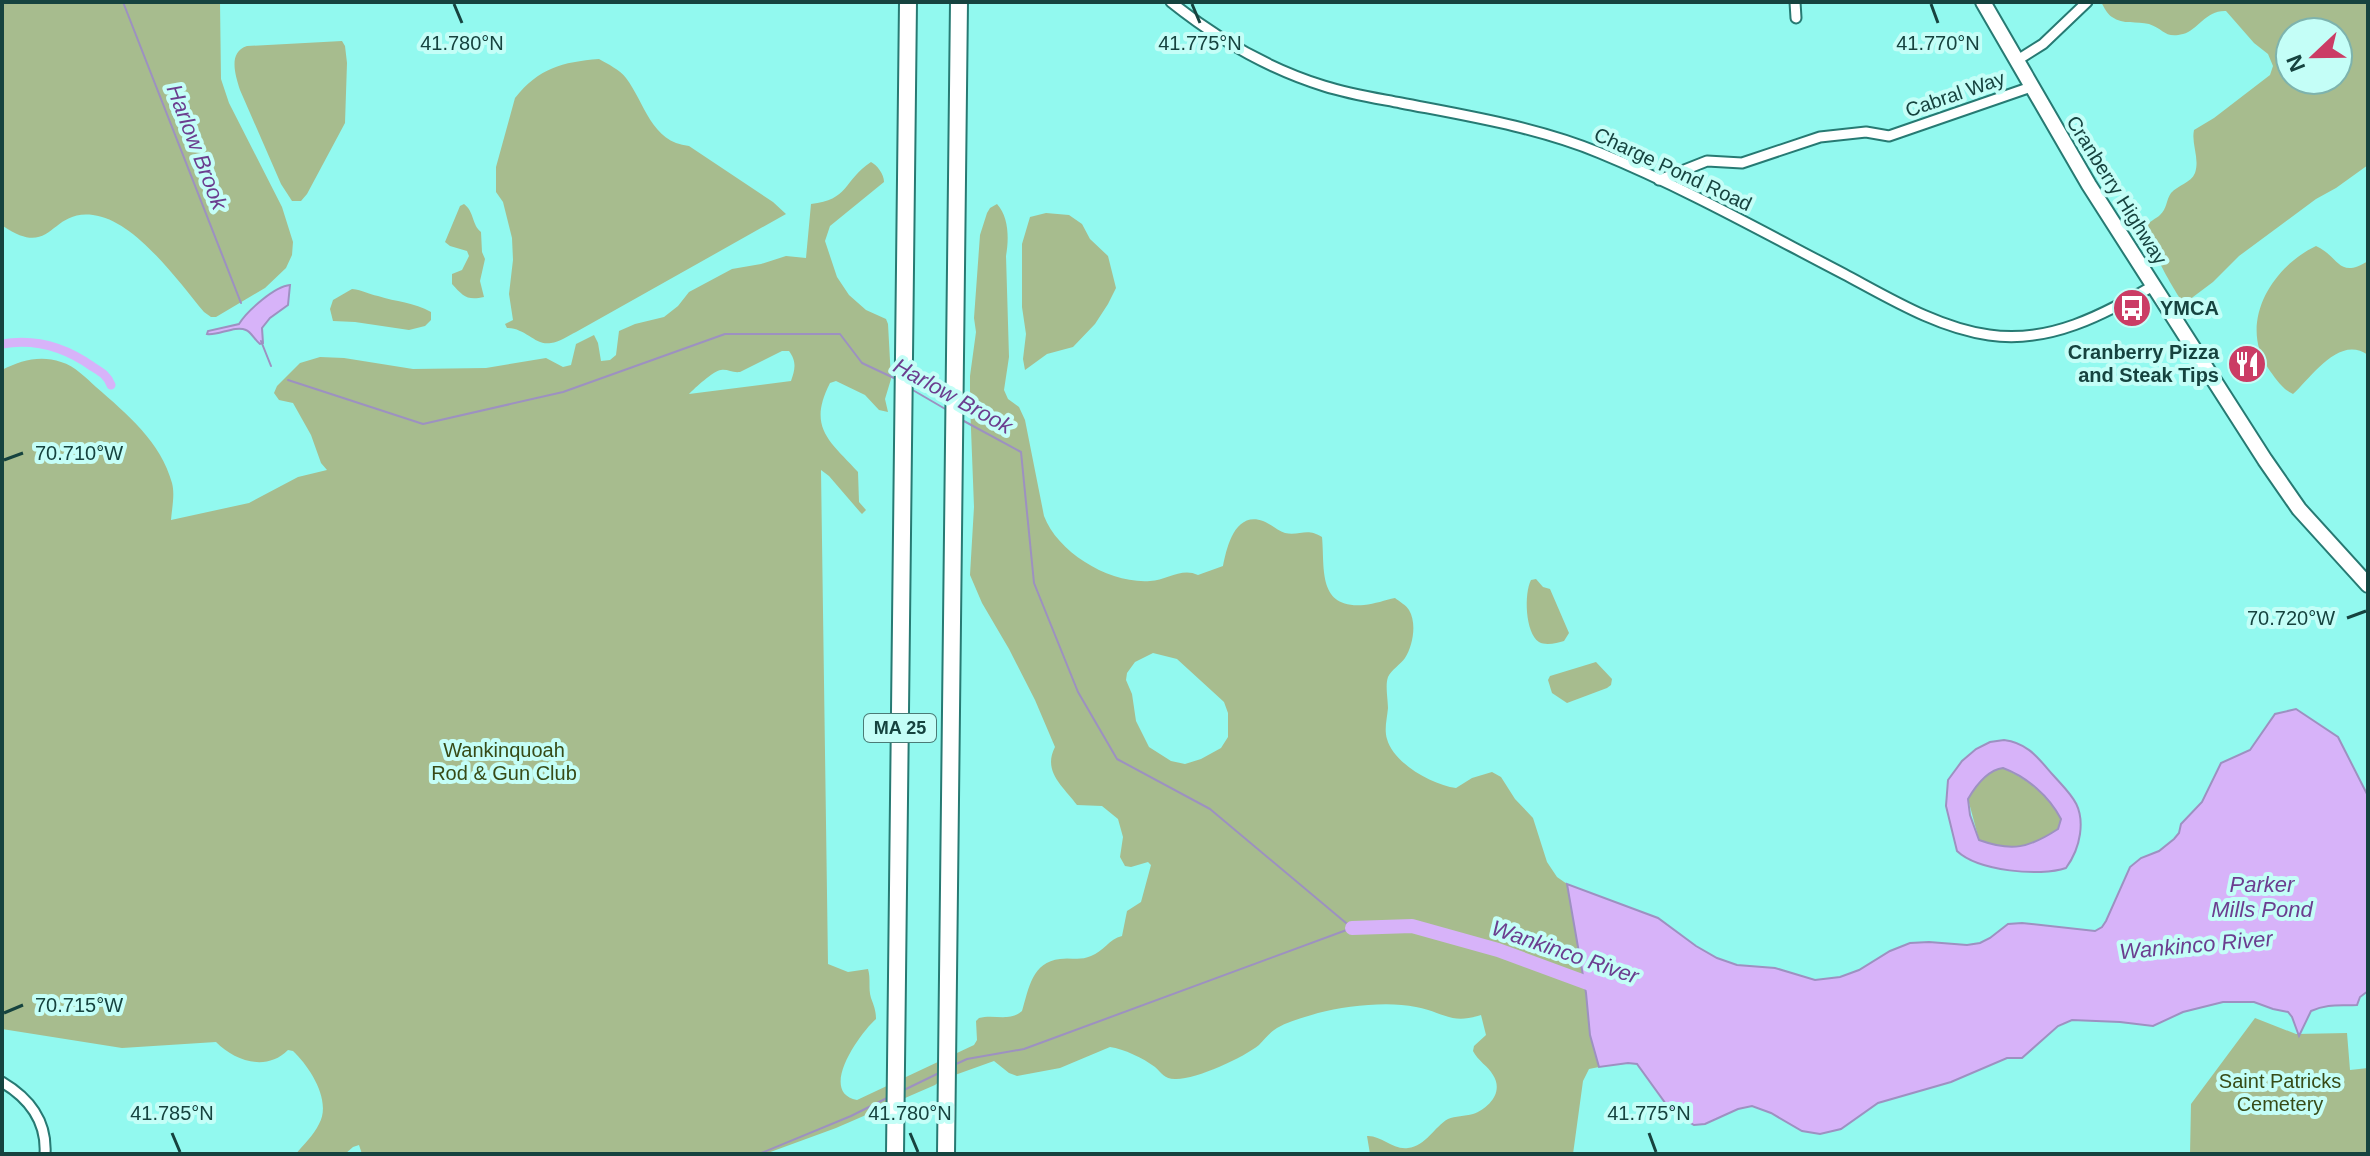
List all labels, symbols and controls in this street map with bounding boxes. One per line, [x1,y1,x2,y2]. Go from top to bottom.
north arrow [2274,16,2354,96]
text: 41.780°N [420,32,504,54]
text: 41.775°N [1158,32,1242,54]
text: 41.770°N [1896,32,1980,54]
text: N [2281,51,2310,75]
street label: Cabral Way [1902,67,2008,121]
water label: Harlow Brook [162,81,233,214]
street label: Cranberry Highway [2062,112,2172,268]
street label: Charge Pond Road [1591,123,1755,215]
bus stop icon: YMCA [2111,287,2153,329]
place label: YMCA [2160,297,2219,319]
place label: Cranberry Pizza and Steak Tips [2068,341,2220,386]
restaurant icon: Cranberry Pizza and Steak Tips [2226,343,2268,385]
water label: Harlow Brook [889,353,1018,439]
text: 70.710°W [35,442,123,464]
text: 70.720°W [2247,607,2335,629]
road number: MA 25 [864,714,936,742]
park label: Wankinquoah Rod & Gun Club [431,739,577,784]
water label: Parker Mills Pond [2211,872,2314,922]
water label: Wankinco River [1488,915,1643,989]
water label: Wankinco River [2118,926,2275,964]
text: 70.715°W [35,994,123,1016]
park label: Saint Patricks Cemetery [2219,1070,2341,1115]
text: 41.785°N [130,1102,214,1124]
text: 41.780°N [868,1102,952,1124]
text: 41.775°N [1607,1102,1691,1124]

